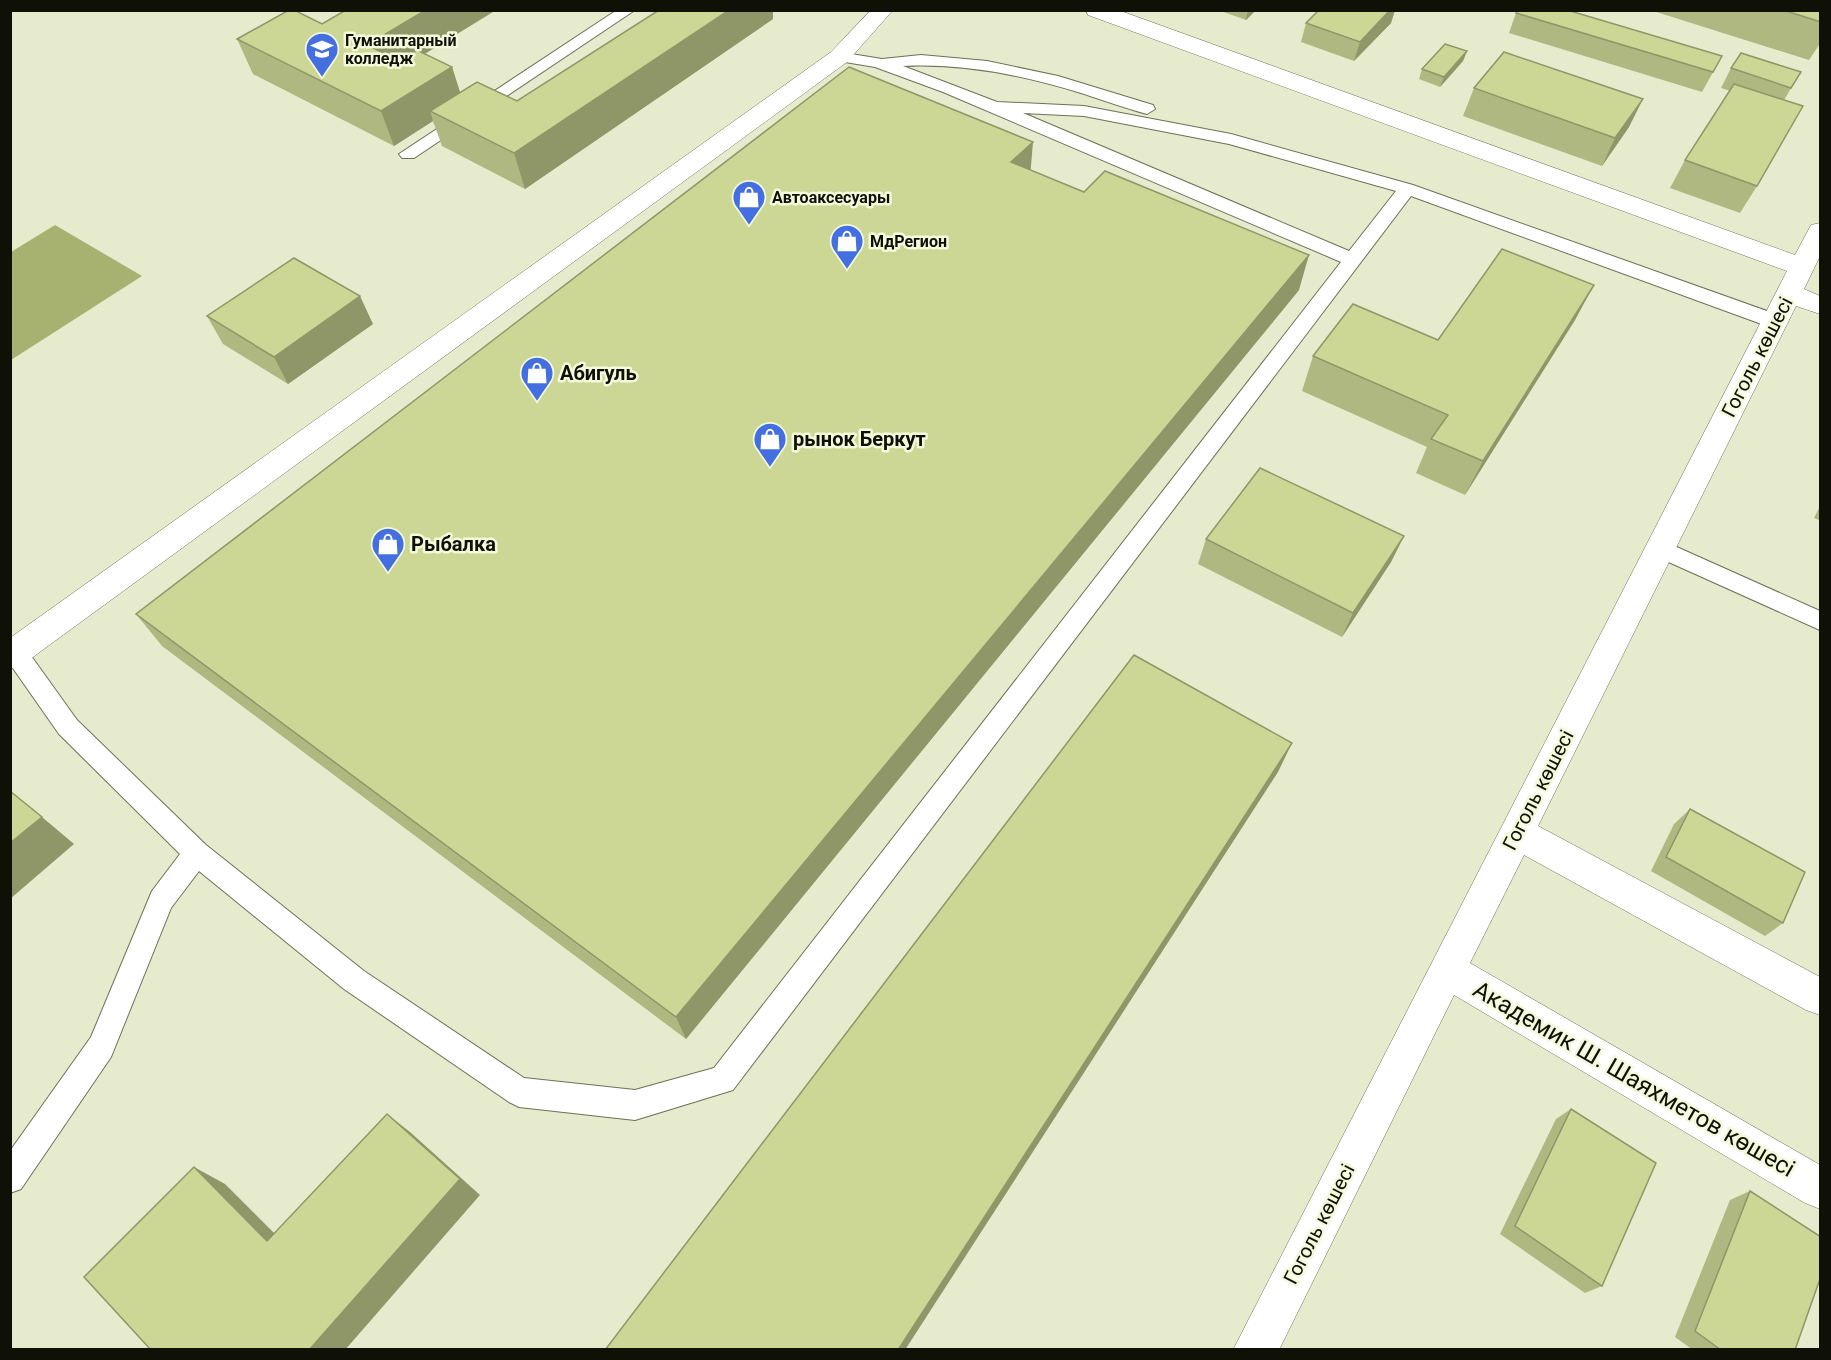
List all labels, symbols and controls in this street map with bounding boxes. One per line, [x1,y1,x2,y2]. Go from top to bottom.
school or university icon: Гуманитарный колледж [304,31,340,78]
place label: Гуманитарный колледж [345,31,457,68]
shop icon: Автоаксесуары [731,179,767,226]
place label: Автоаксесуары [772,188,890,207]
shop icon: МдРегион [829,223,865,270]
place label: МдРегион [870,232,947,251]
street label: Гоголь көшесі [1716,293,1798,421]
shop icon: Абигуль [519,355,555,402]
place label: Абигуль [560,361,637,385]
shop icon: рынок Беркут [752,421,788,468]
place label: рынок Беркут [793,427,926,451]
shop icon: Рыбалка [370,526,406,573]
place label: Рыбалка [411,532,496,556]
street label: Гоголь көшесі [1497,726,1579,854]
street label: Академик Ш. Шаяхметов көшесі [1468,975,1800,1183]
street label: Гоголь көшесі [1278,1160,1360,1288]

